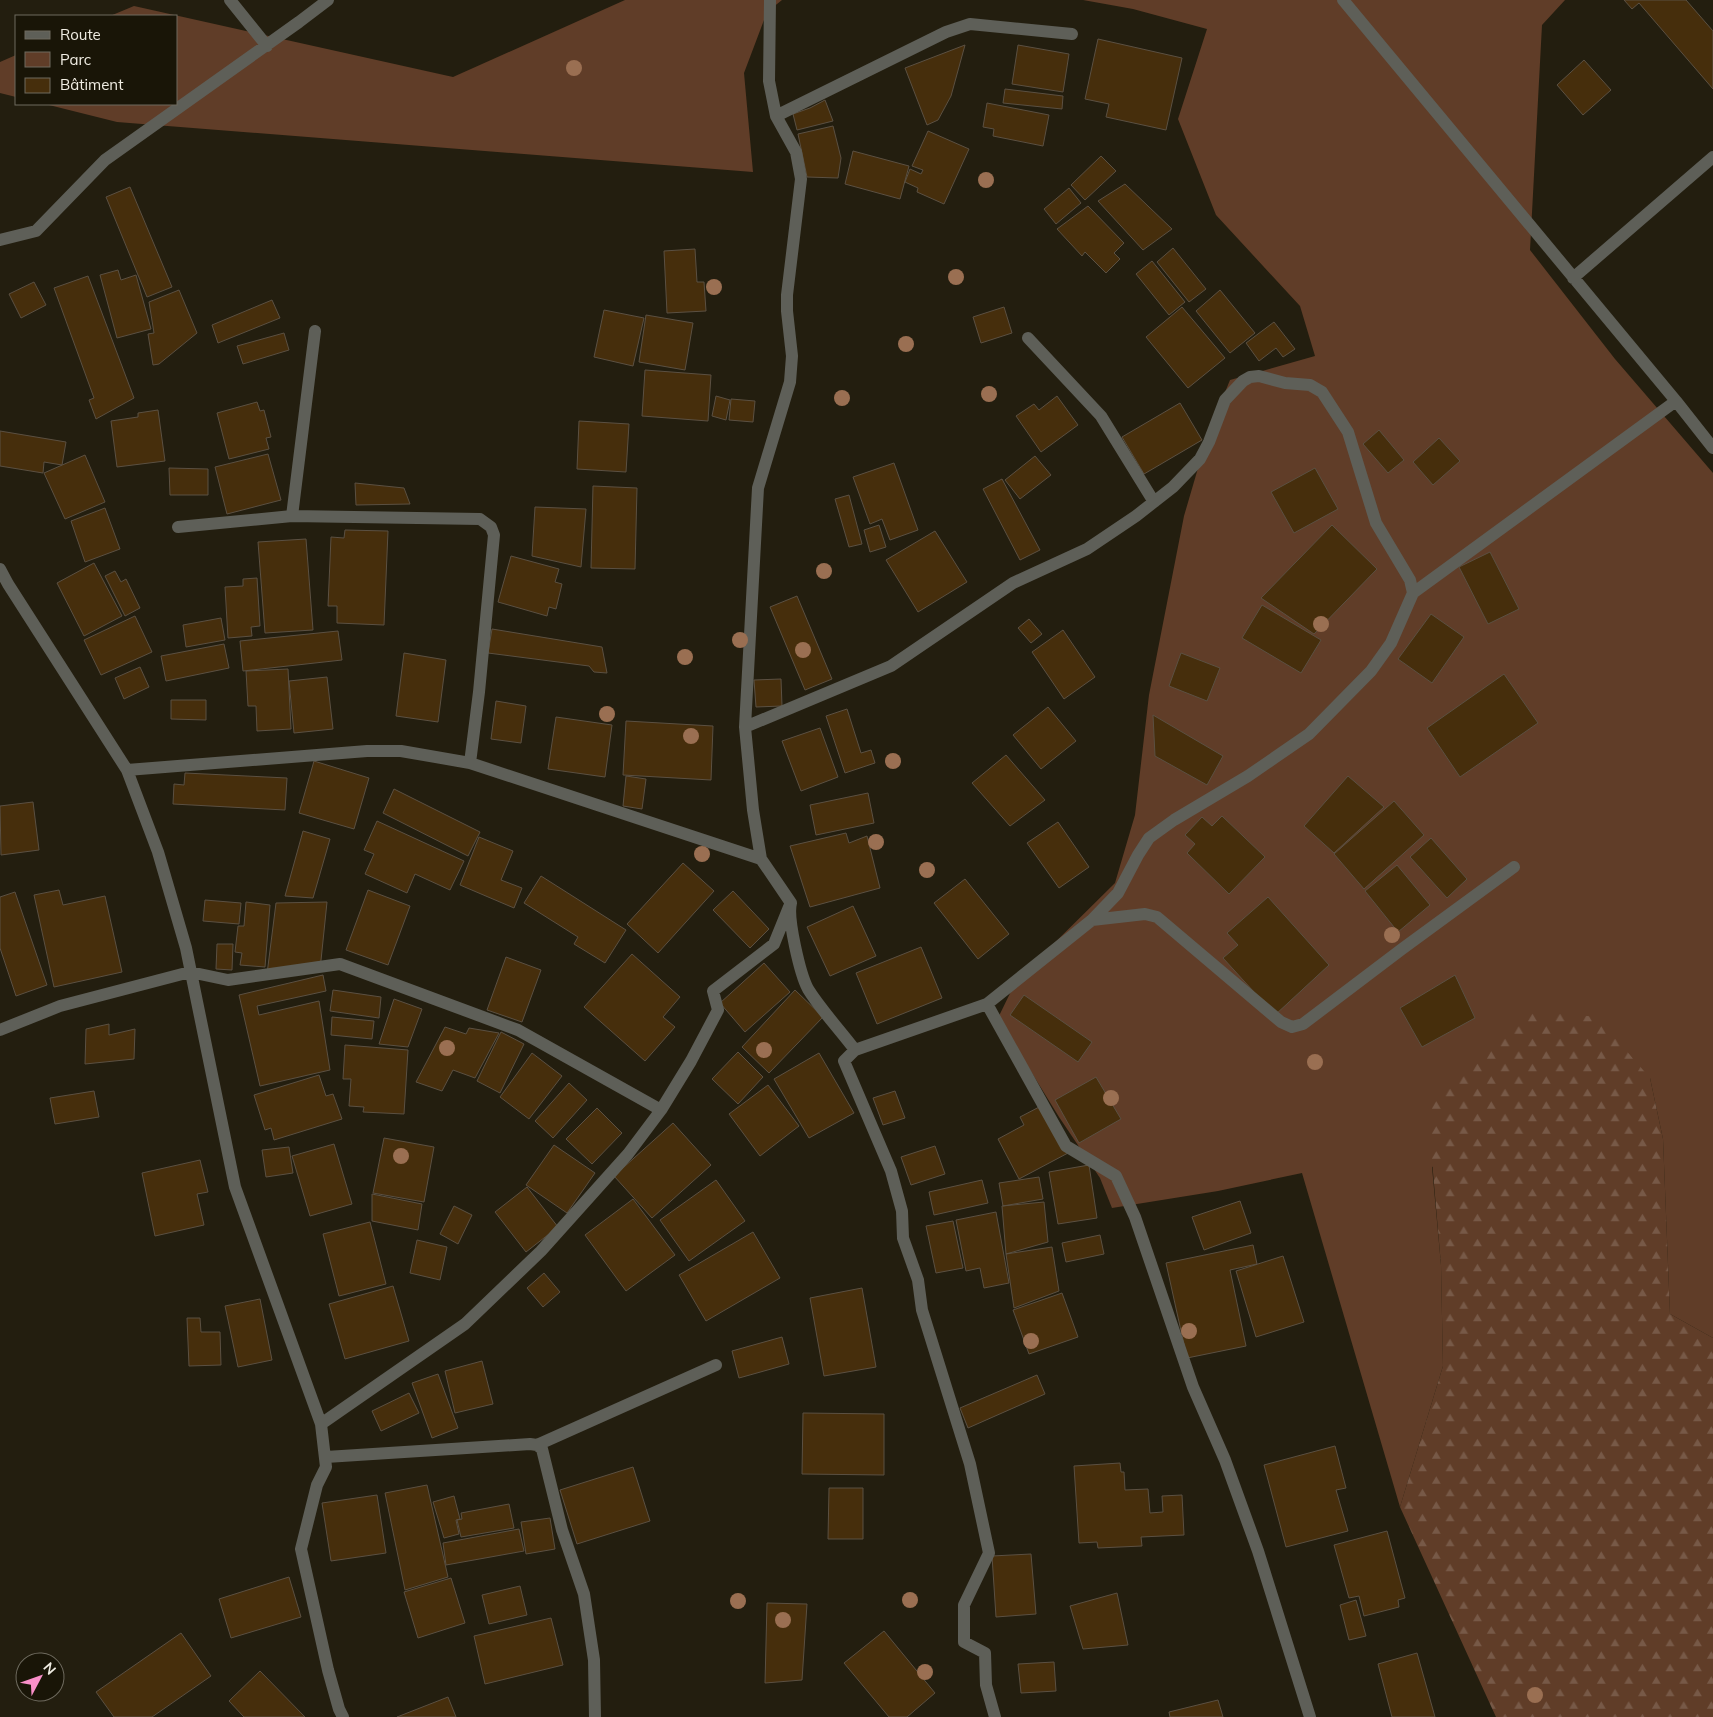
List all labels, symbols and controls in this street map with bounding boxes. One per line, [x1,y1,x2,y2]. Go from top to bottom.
legend [15,15,178,105]
text: Route [60,25,101,44]
text: Parc [60,50,91,69]
text: Bâtiment [60,75,123,94]
north arrow [15,1652,65,1702]
text: N [40,1659,60,1678]

